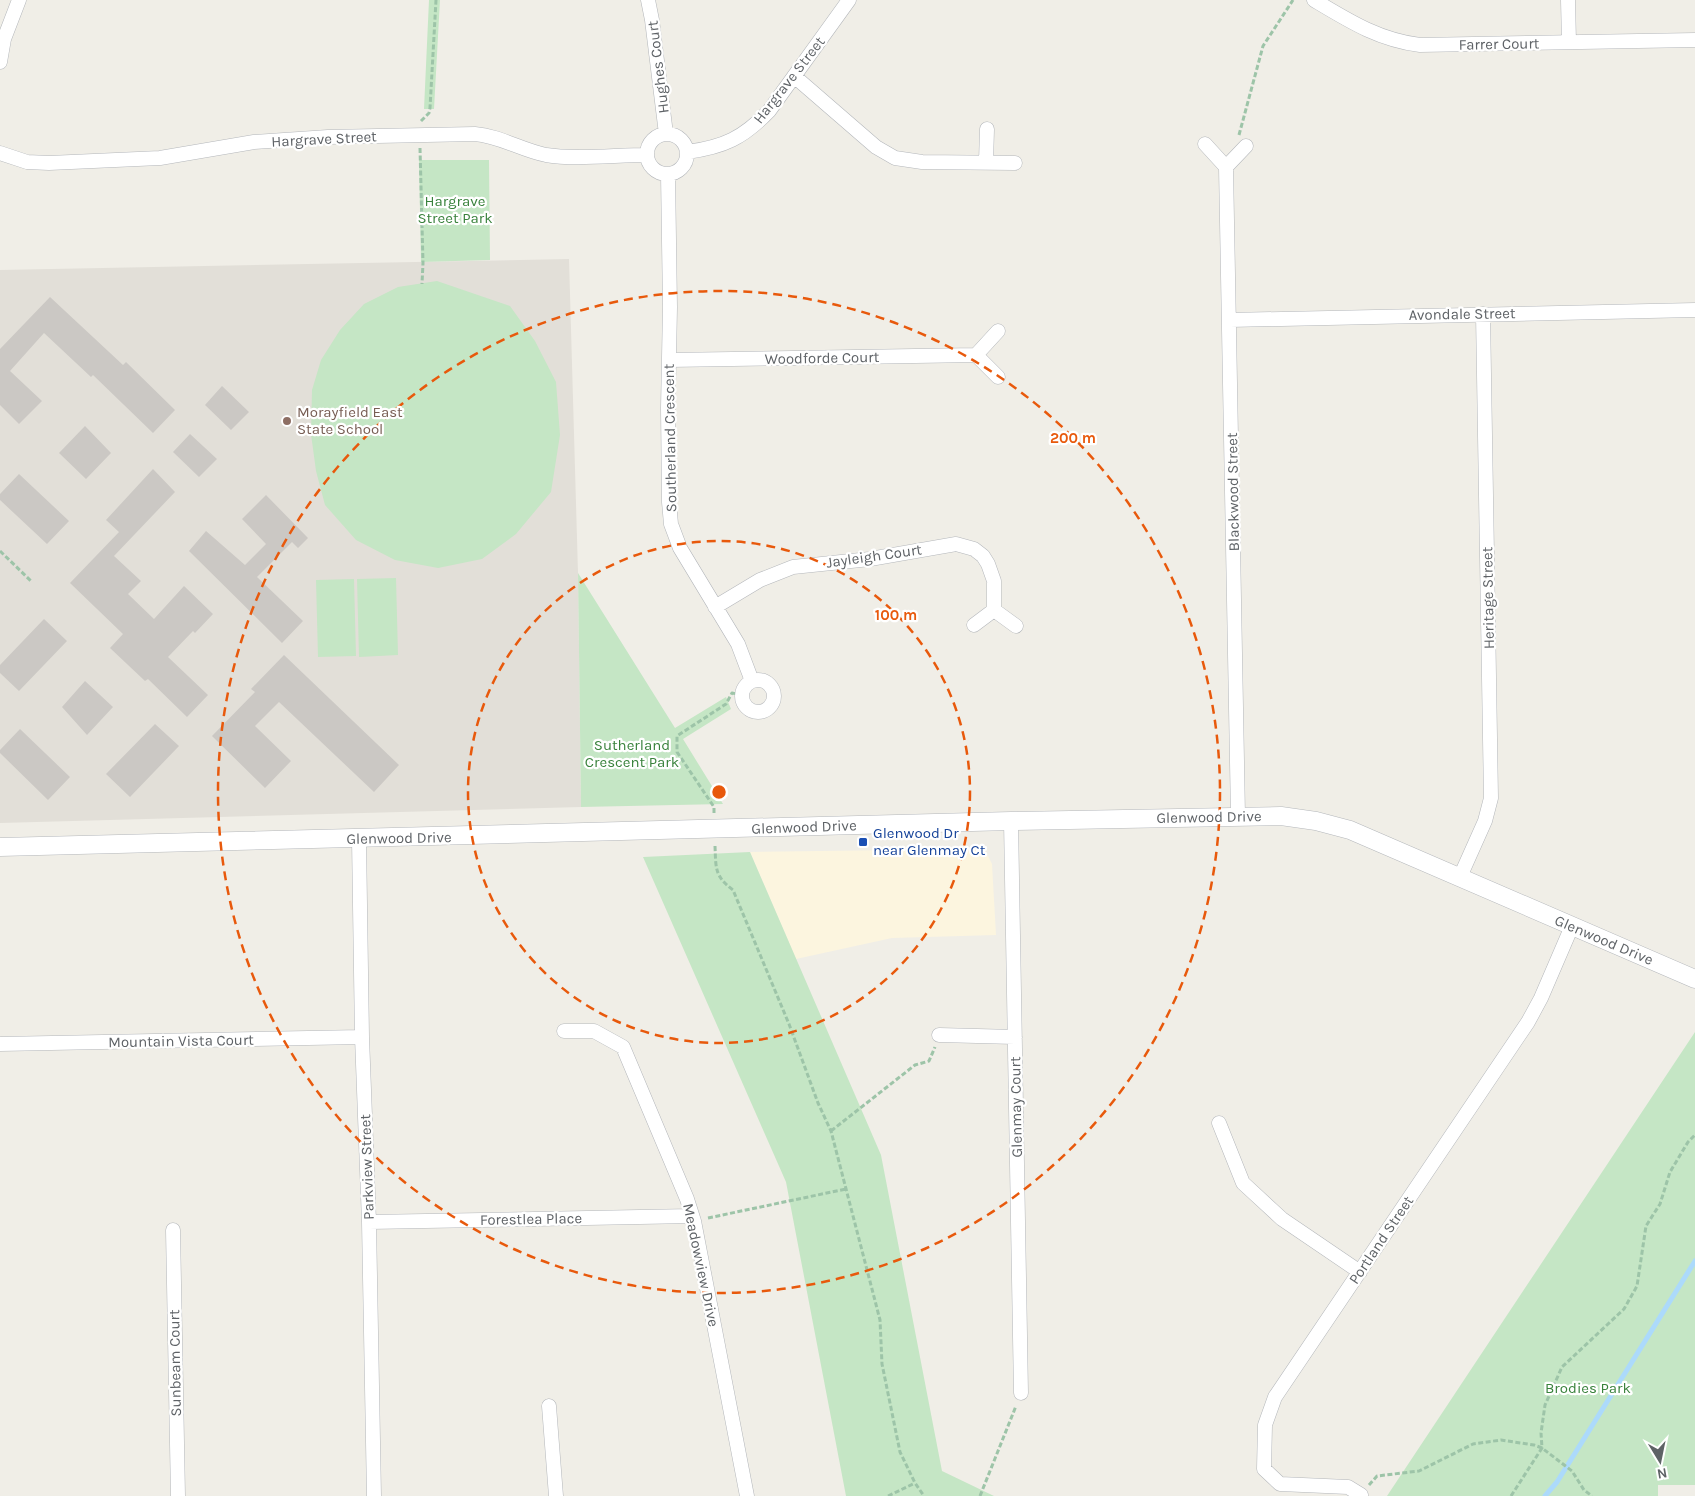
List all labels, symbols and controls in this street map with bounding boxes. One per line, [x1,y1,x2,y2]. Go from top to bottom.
street label: Hughes Court [643,19,673,114]
street label: Hargrave Street [749,33,829,127]
street label: Farrer Court [1458,34,1540,54]
street label: Hargrave Street [271,127,378,151]
park label: Hargrave Street Park [417,192,493,227]
street label: Avondale Street [1408,304,1516,324]
street label: Woodforde Court [765,348,880,368]
street label: Southerland Crescent [660,363,680,512]
place label: Morayfield East State School [297,403,403,438]
marker: Morayfield East State School [281,415,293,427]
text: 200 m [1050,429,1096,447]
street label: Blackwood Street [1223,432,1243,552]
street label: Jayleigh Court [825,540,923,572]
street label: Heritage Street [1478,546,1498,649]
text: 100 m [875,606,917,624]
park label: Sutherland Crescent Park [585,736,679,771]
centre of rings [710,783,728,801]
street label: Glenwood Drive [1156,807,1262,827]
street label: Glenwood Drive [751,816,857,838]
place label: Glenwood Dr near Glenmay Ct [873,824,986,859]
street label: Glenwood Drive [346,828,452,848]
marker: Glenwood Dr near Glenmay Ct [857,836,869,848]
street label: Glenwood Drive [1552,911,1656,969]
street label: Mountain Vista Court [108,1031,254,1051]
street label: Glenmay Court [1006,1056,1026,1158]
street label: Parkview Street [356,1113,378,1220]
street label: Portland Street [1345,1192,1417,1288]
street label: Meadowview Drive [679,1202,723,1328]
street label: Forestlea Place [480,1209,582,1229]
street label: Sunbeam Court [165,1309,185,1417]
park label: Brodies Park [1545,1379,1631,1397]
north arrow [1635,1436,1685,1486]
text: N [1656,1464,1669,1483]

